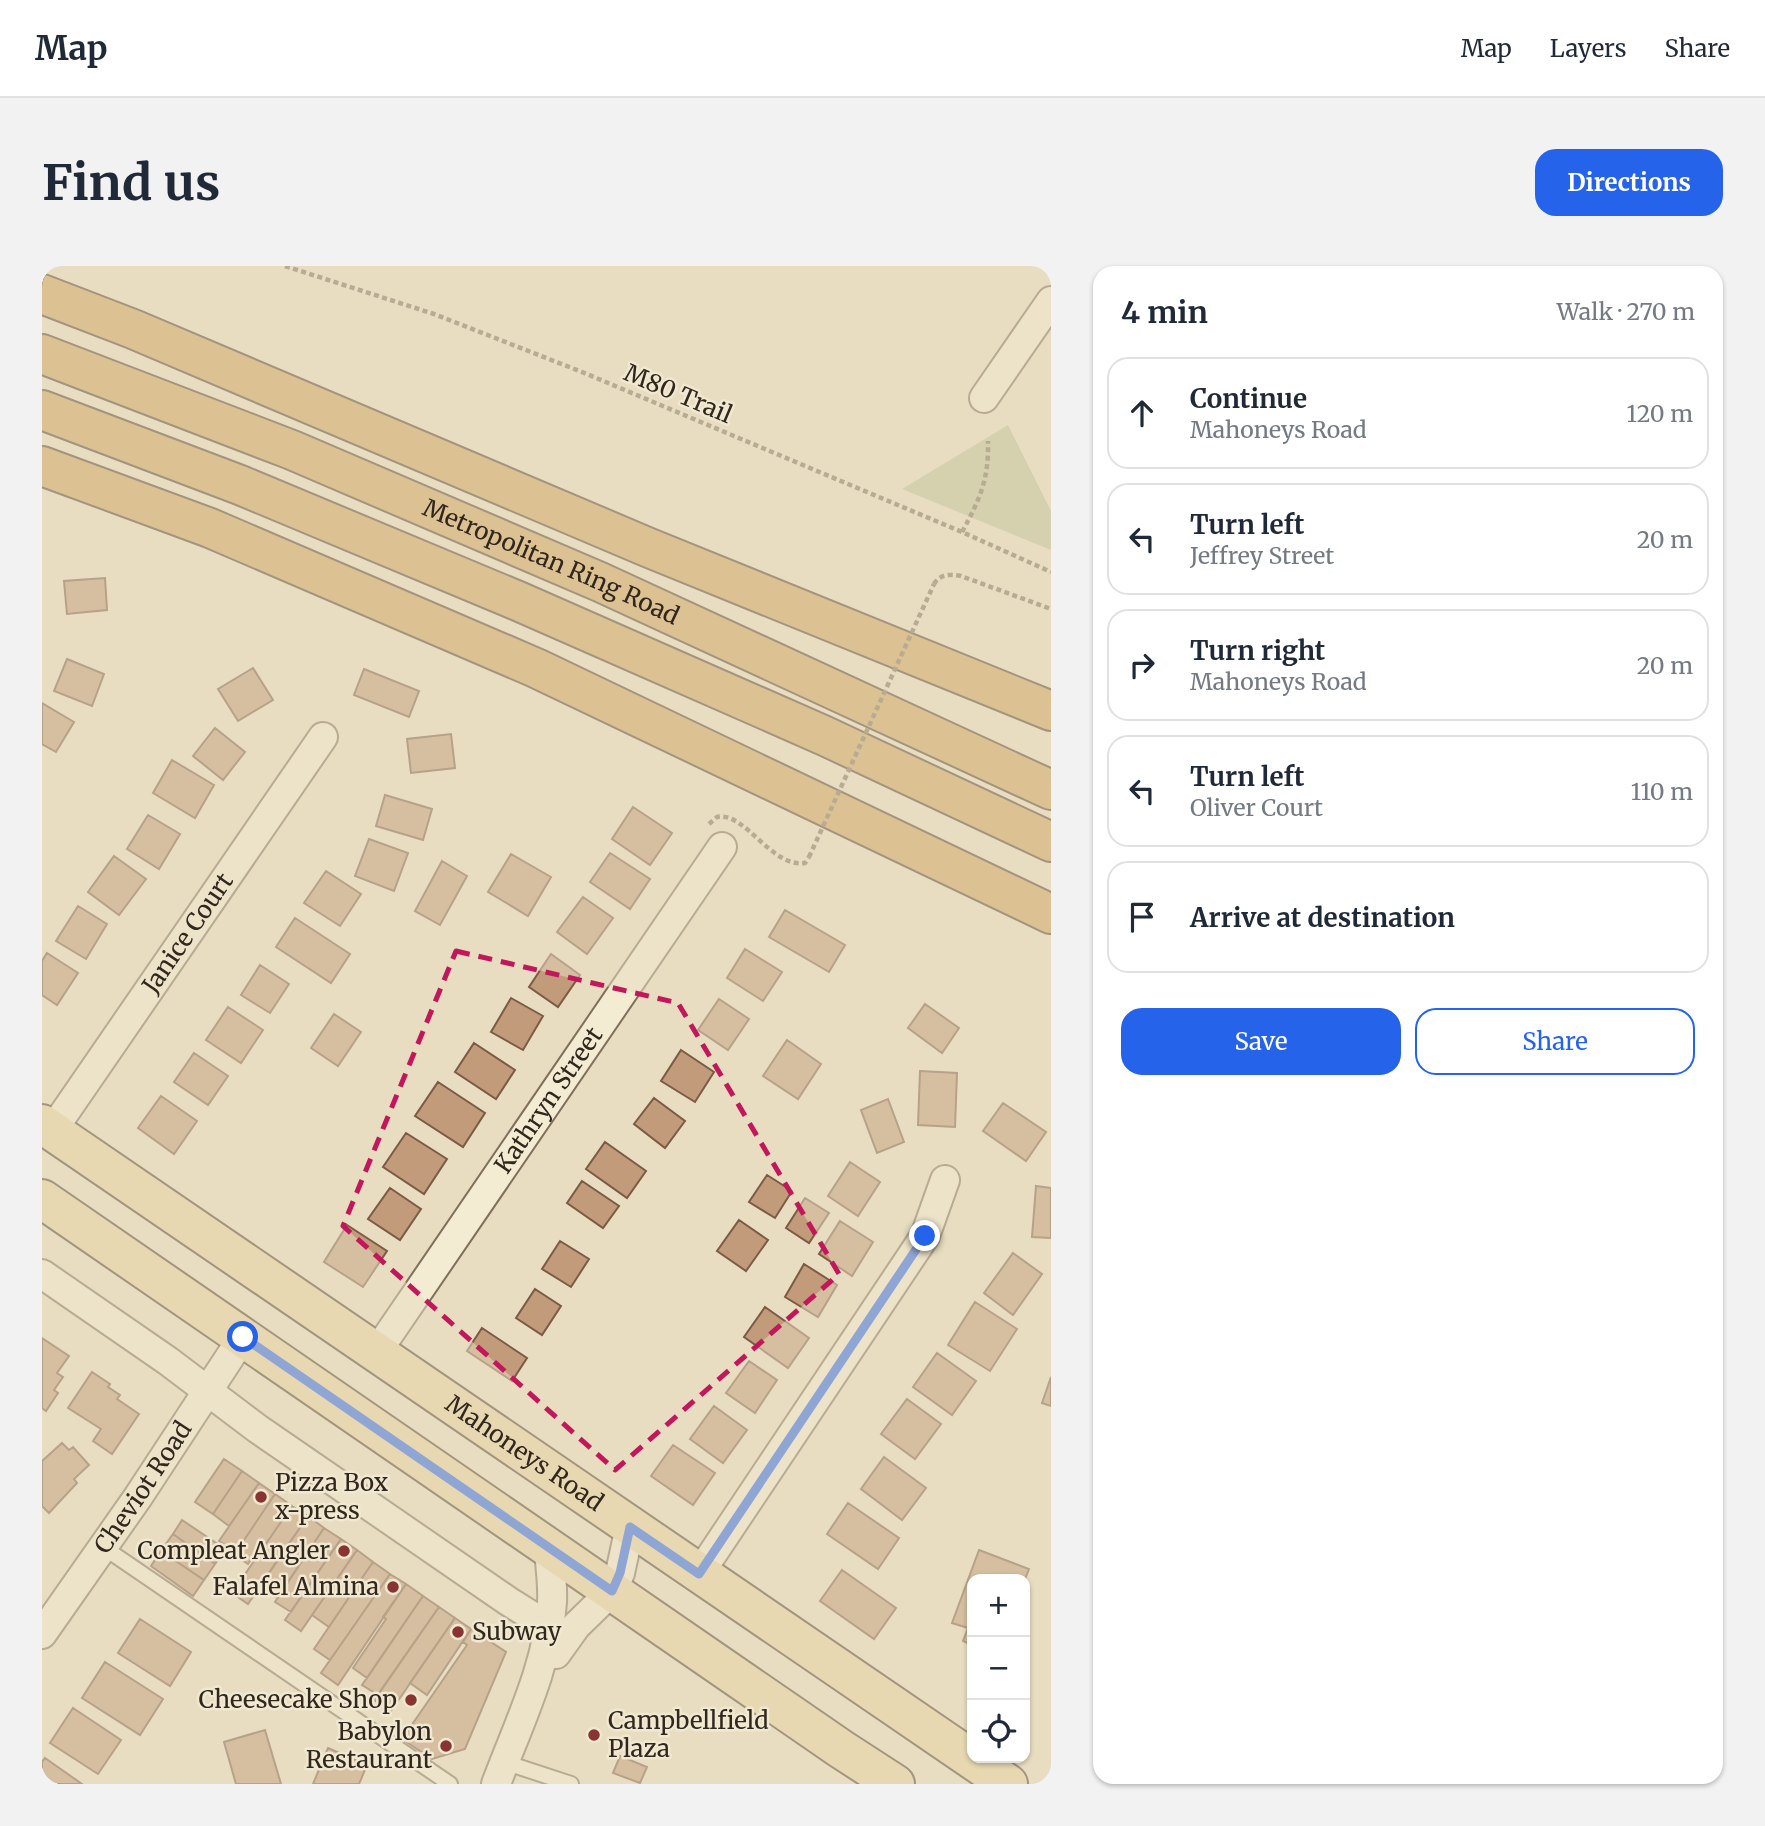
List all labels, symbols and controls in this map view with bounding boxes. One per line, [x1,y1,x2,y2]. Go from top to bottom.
text: Map [35,28,108,69]
text: Map [1461,33,1512,64]
text: Layers [1550,33,1626,64]
text: Share [1664,33,1730,64]
button: Directions [1535,149,1723,216]
text: Find us [42,152,220,213]
text: 4 min [1121,293,1208,331]
text: Walk · 270 m [1557,297,1695,326]
street label: M80 Trail [619,357,737,430]
text: Continue [1190,382,1307,415]
icon: ahead [1123,394,1161,432]
text: 120 m [1627,399,1693,428]
text: Mahoneys Road [1190,415,1367,444]
street label: Metropolitan Ring Road [418,492,684,631]
text: Turn left [1190,508,1304,541]
icon: left [1123,520,1161,558]
text: 20 m [1637,525,1693,554]
text: Jeffrey Street [1190,541,1334,570]
text: Turn right [1190,634,1325,667]
icon: right [1123,646,1161,684]
text: 20 m [1637,651,1693,680]
text: Mahoneys Road [1190,667,1367,696]
text: Turn left [1190,760,1304,793]
icon: left [1123,772,1161,810]
text: 110 m [1631,777,1693,806]
text: Oliver Court [1190,793,1323,822]
street label: Janice Court [135,866,240,1000]
icon: arrive [1123,898,1161,936]
text: Arrive at destination [1190,901,1455,934]
button: Save [1121,1008,1401,1075]
button: Share [1415,1008,1695,1075]
street label: Kathryn Street [487,1020,610,1179]
route end [909,1220,940,1251]
route start [227,1321,258,1352]
street label: Mahoneys Road [440,1388,609,1518]
street label: Cheviot Road [87,1415,198,1559]
place label: Pizza Box x-press [275,1467,389,1526]
marker: Pizza Box x-press [253,1489,269,1505]
place label: Compleat Angler [137,1535,330,1566]
marker: Compleat Angler [336,1543,352,1559]
place label: Falafel Almina [212,1571,379,1602]
map controls [967,1574,1030,1763]
button: + [967,1574,1030,1637]
marker: Falafel Almina [385,1579,401,1595]
place label: Subway [472,1616,562,1647]
marker: Subway [450,1624,466,1640]
button: − [967,1637,1030,1700]
place label: Cheesecake Shop [199,1684,397,1715]
marker: Cheesecake Shop [403,1692,419,1708]
button: locate [967,1700,1030,1763]
place label: Campbellfield Plaza [608,1705,769,1764]
place label: Babylon Restaurant [306,1716,433,1775]
marker: Campbellfield Plaza [586,1727,602,1743]
marker: Babylon Restaurant [438,1738,454,1754]

